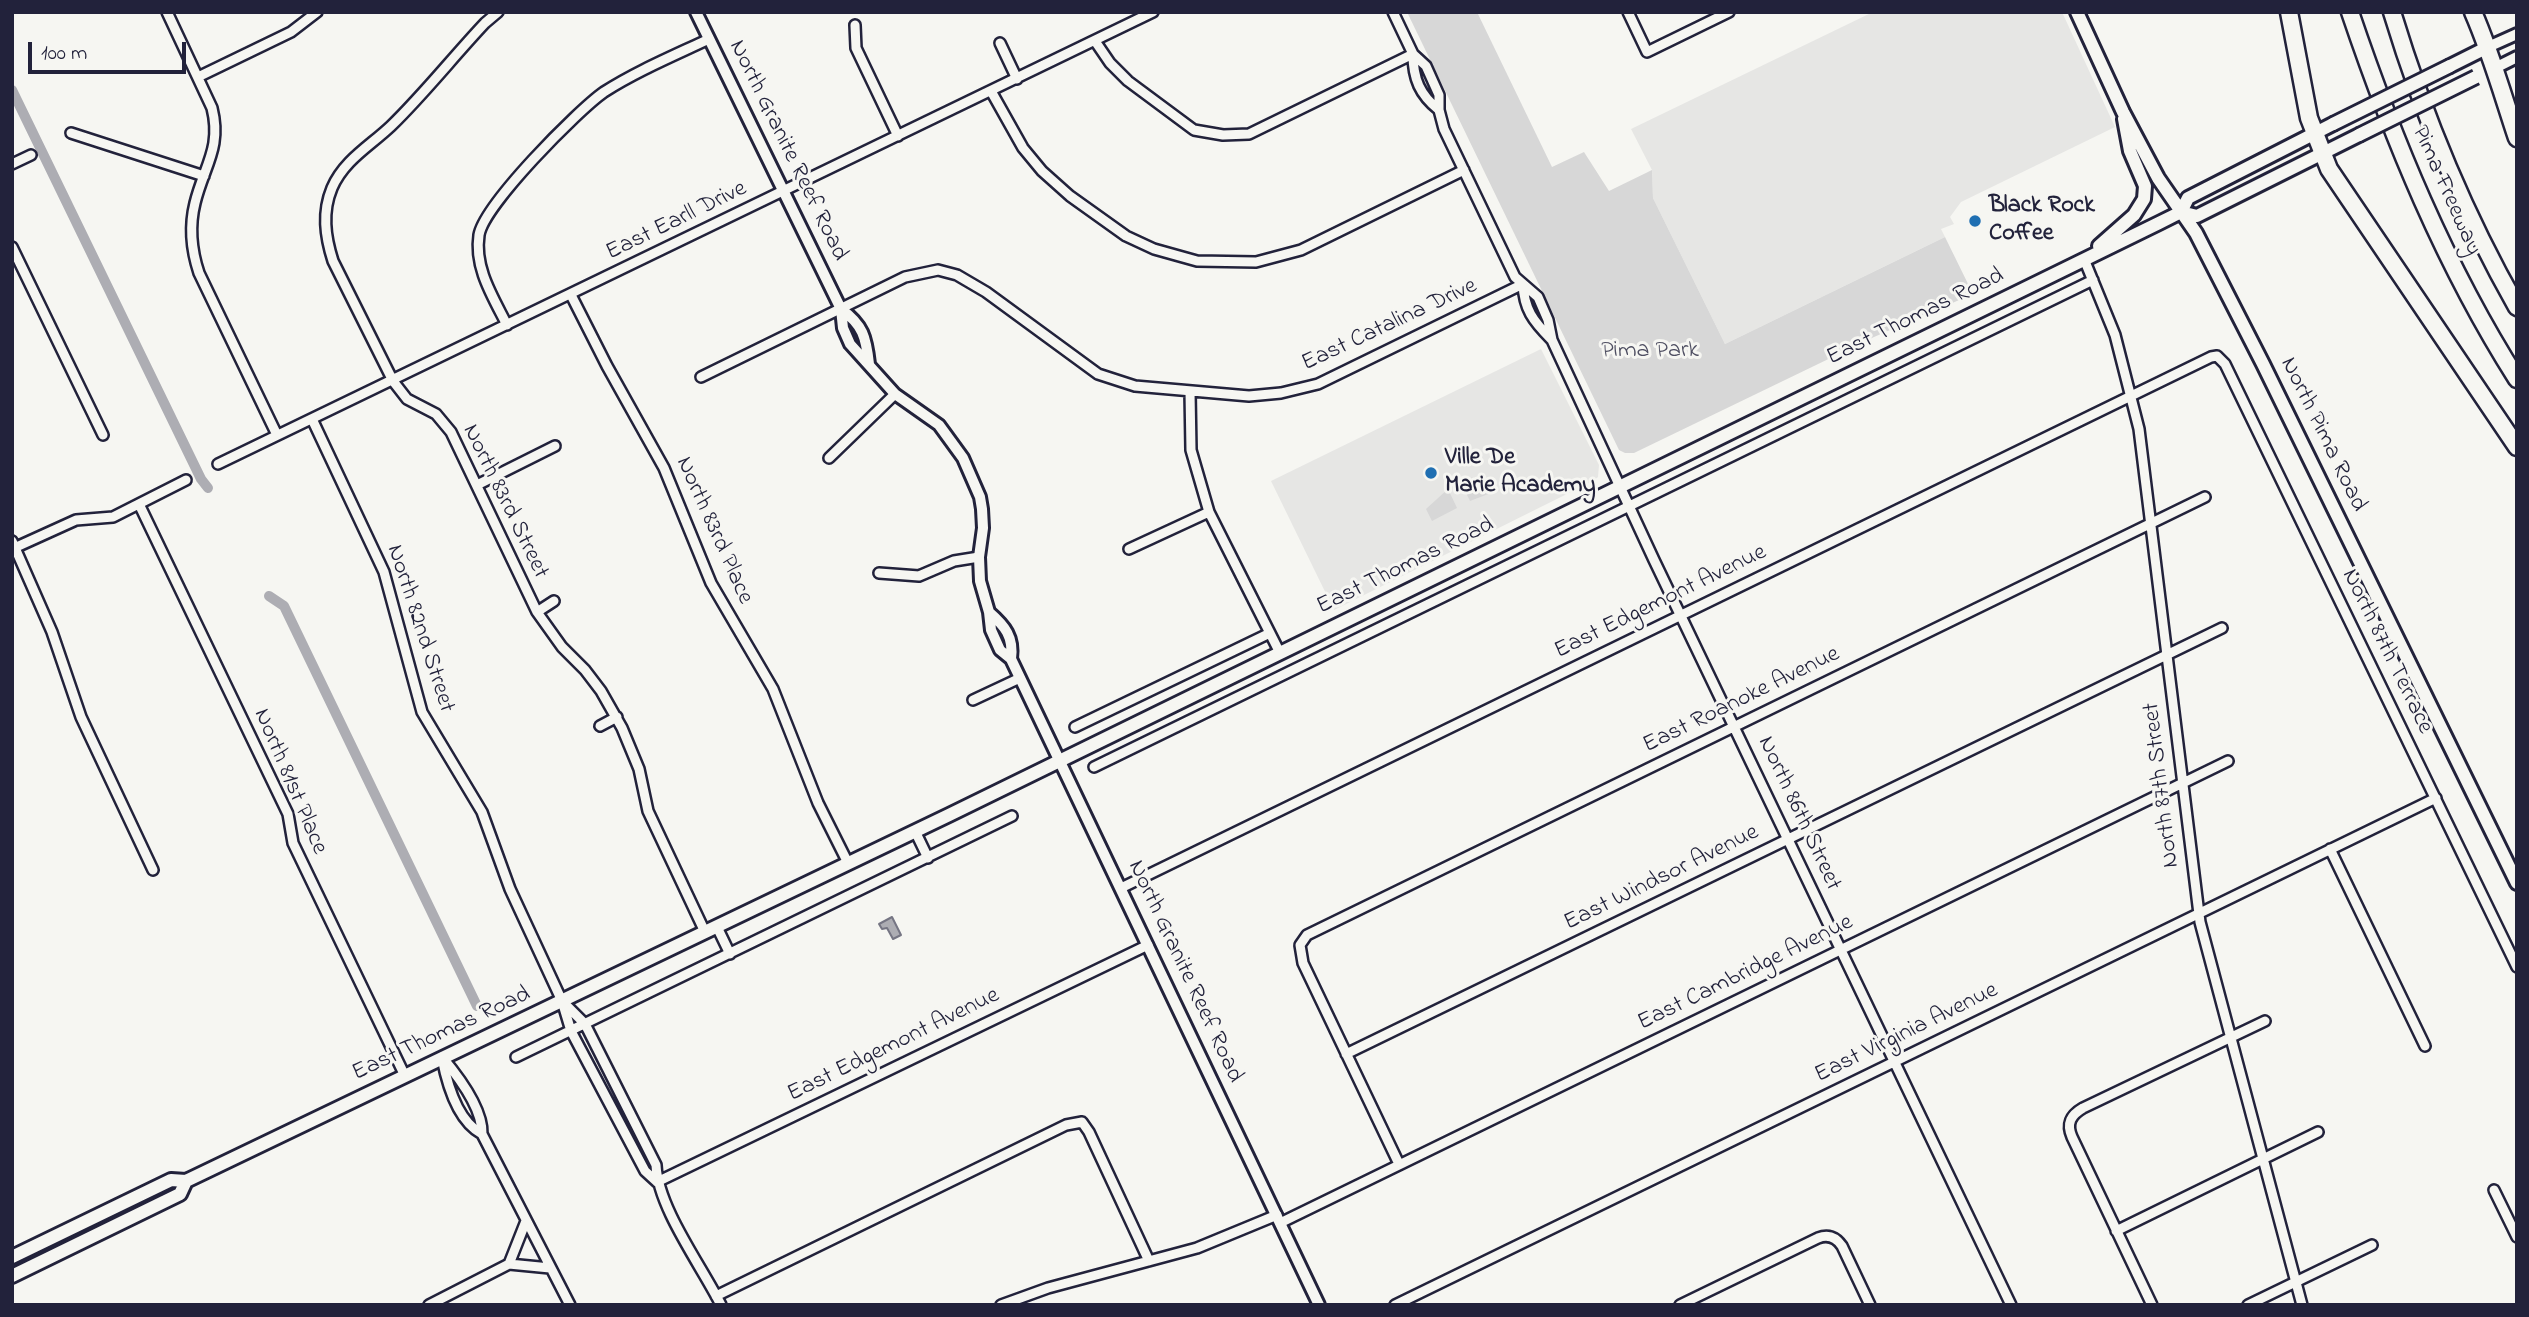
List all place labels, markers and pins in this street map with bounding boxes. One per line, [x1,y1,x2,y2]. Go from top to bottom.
place label: Black Rock Coffee [1989,193,2095,249]
marker: Black Rock Coffee [1967,213,1983,229]
place label: Ville De Marie Academy [1445,445,1596,501]
marker: Ville De Marie Academy [1423,465,1439,481]

